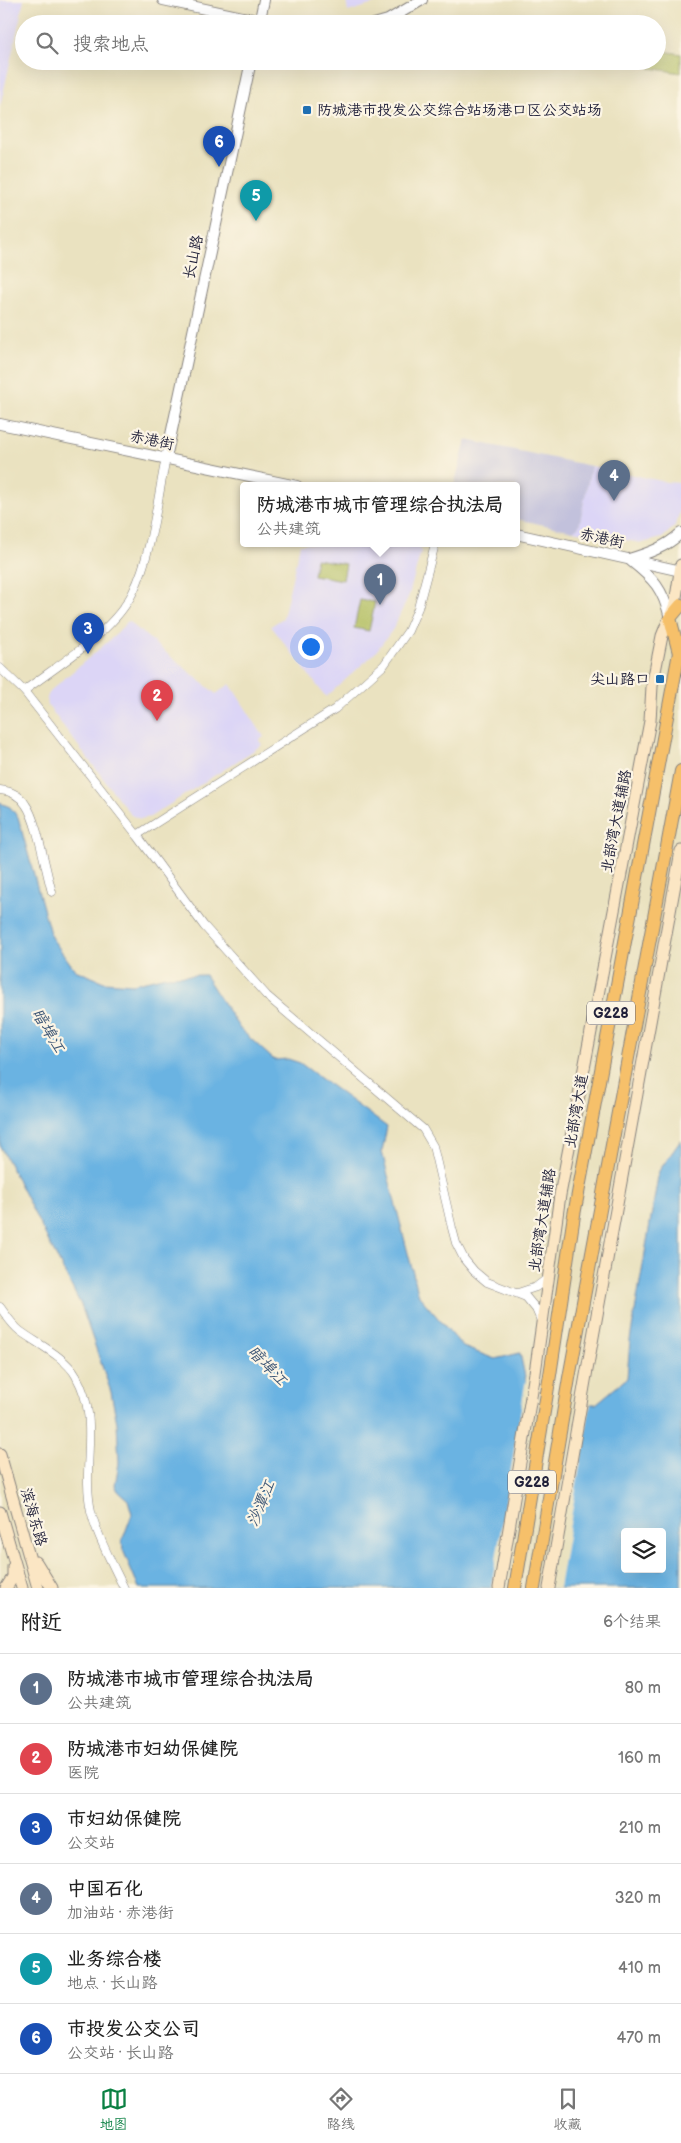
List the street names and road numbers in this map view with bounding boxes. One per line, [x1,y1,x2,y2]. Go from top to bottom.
street label: 长山路 [180,233,207,281]
street label: 赤港街 [128,427,176,454]
street label: 赤港街 [578,525,626,552]
street label: 北部湾大道辅路 [597,768,636,874]
road number: G228 [587,1001,635,1024]
street label: 北部湾大道 [561,1072,592,1150]
street label: 北部湾大道辅路 [525,1167,560,1273]
road number: G228 [508,1470,556,1494]
street label: 滨海东路 [16,1486,51,1549]

